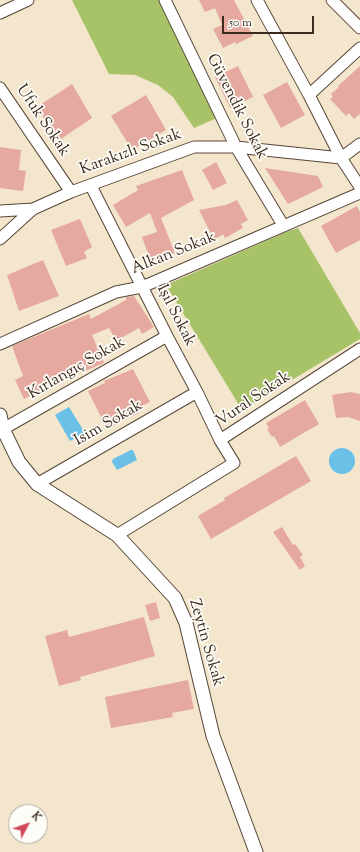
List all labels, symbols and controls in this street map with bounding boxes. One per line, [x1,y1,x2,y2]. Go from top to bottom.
scale bar [224,8,316,34]
text: 50 m [229,14,252,32]
street label: Güvendik Sokak [201,51,271,163]
street label: Ufuk Sokak [11,81,73,161]
street label: Karakızlı Sokak [78,126,184,180]
street label: Alkan Sokak [129,228,219,280]
street label: Işıl Sokak [151,282,199,350]
street label: Kırlangıç Sokak [25,333,129,405]
street label: Vural Sokak [213,368,295,432]
street label: Isim Sokak [71,397,147,451]
street label: Zeytin Sokak [183,597,227,689]
north arrow [8,804,48,844]
text: K [28,809,45,825]

